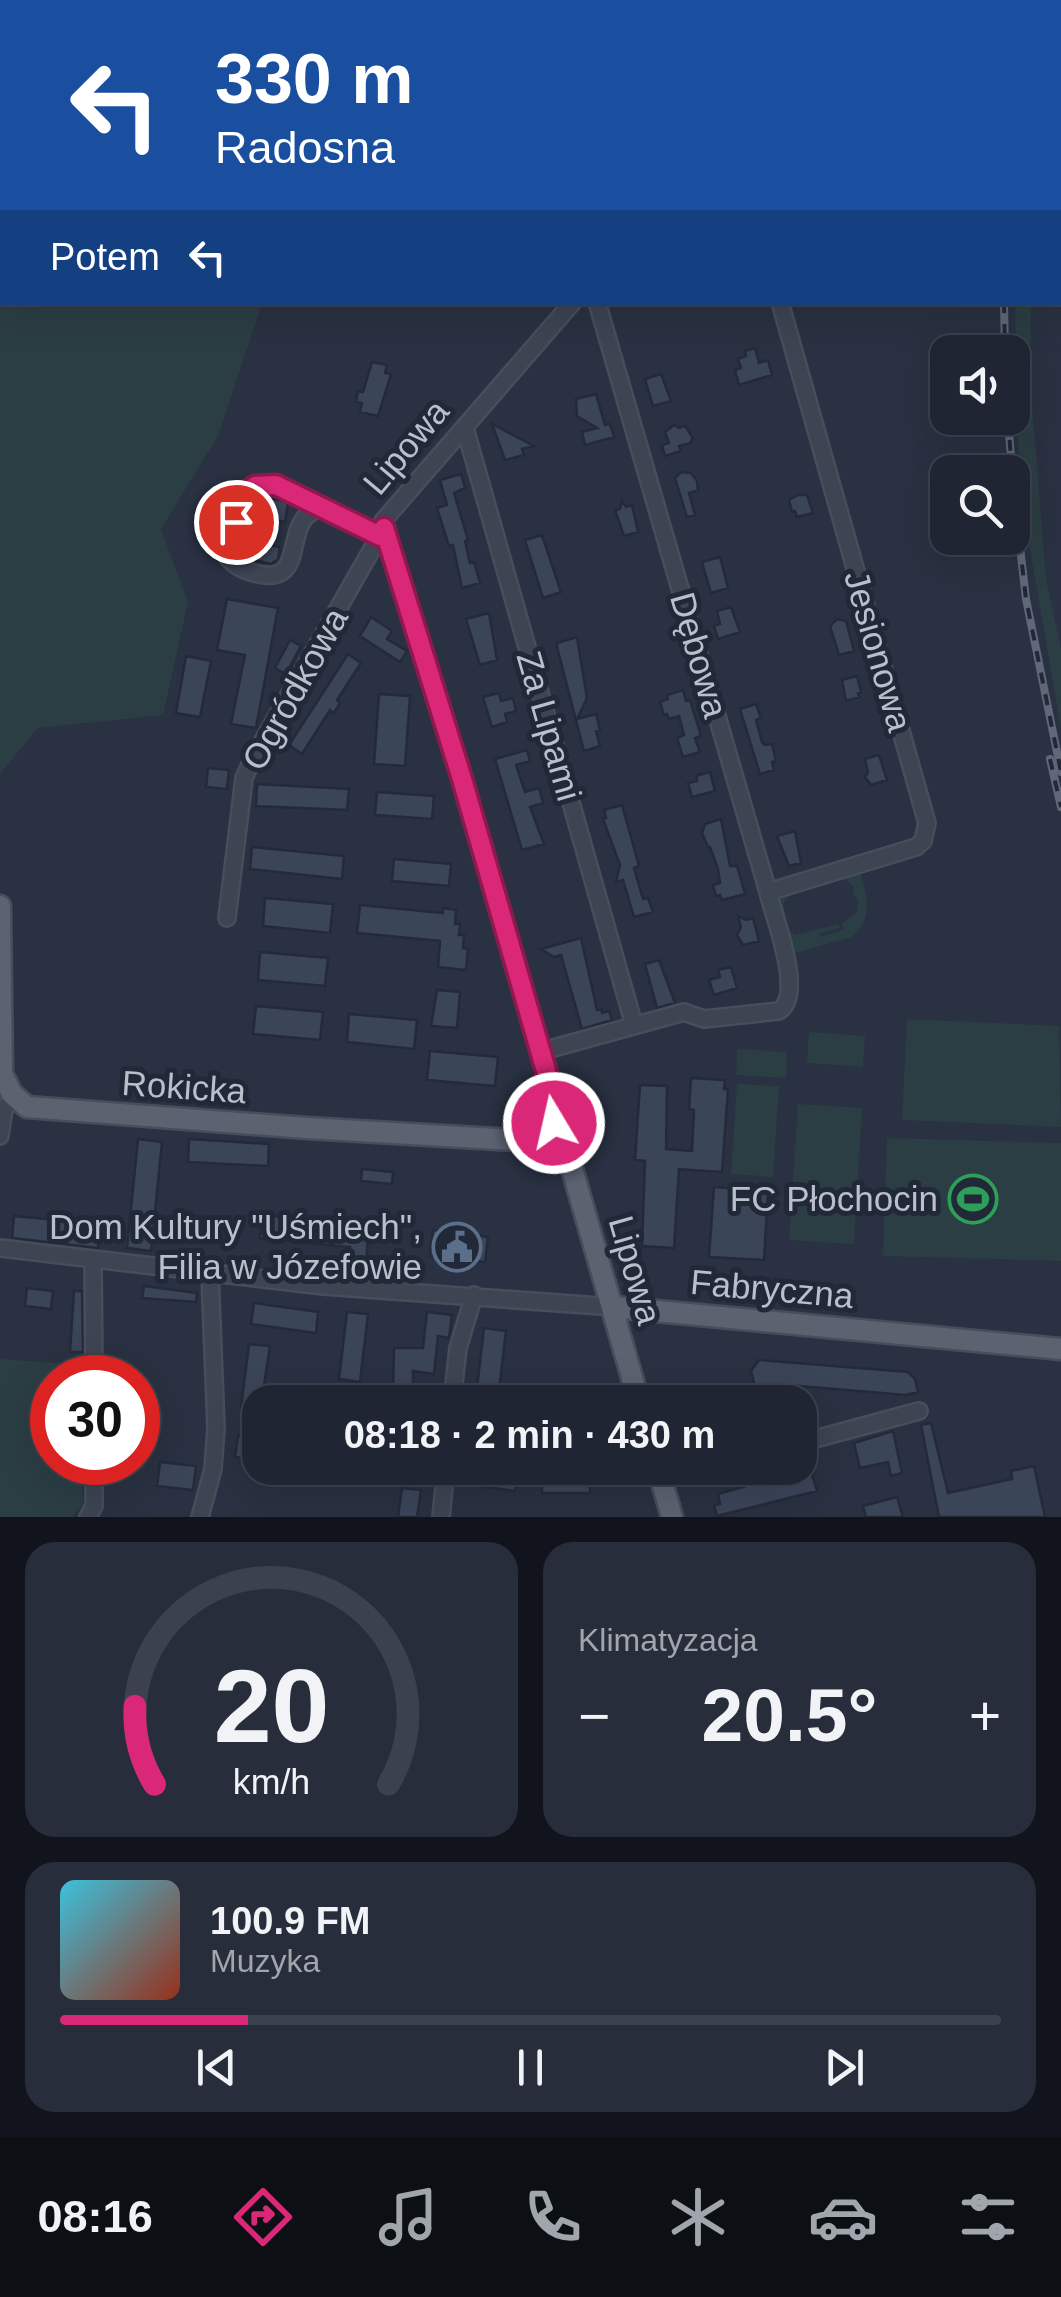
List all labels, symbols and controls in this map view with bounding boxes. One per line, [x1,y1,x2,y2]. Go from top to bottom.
icon: left [50,40,180,170]
text: 330 m [215,40,413,118]
text: Radosna [215,122,395,173]
icon: left [180,230,235,285]
text: Potem [50,236,160,278]
map controls [930,335,1030,555]
button: sound [930,335,1030,435]
street label: Lipowa [355,391,457,502]
button: search [930,455,1030,555]
pin [194,480,279,565]
icon: arrive [209,495,264,550]
street label: Jesionowa [837,566,920,736]
street label: Dębowa [663,588,736,722]
street label: Ogródkowa [234,601,355,776]
street label: Za Lipami [510,647,589,805]
street label: Rokicka [121,1063,248,1110]
position arrow [502,1071,606,1175]
sports icon: FC Płochocin [947,1173,999,1225]
place label: FC Płochocin [730,1179,938,1218]
place label: Dom Kultury "Uśmiech", Filia w Józefowie [49,1207,422,1286]
street label: Lipowa [601,1211,670,1329]
public building icon: Dom Kultury "Uśmiech", Filia w Józefowie [431,1221,483,1273]
street label: Fabryczna [689,1262,856,1315]
speed limit sign: 30 [30,1355,160,1485]
text: 08:18 · 2 min · 430 m [344,1414,715,1456]
text: Klimatyzacja [578,1622,758,1658]
text: 20 [214,1648,329,1764]
text: 20.5° [702,1673,877,1757]
text: − [578,1685,610,1747]
text: + [969,1685,1001,1747]
text: km/h [233,1762,310,1802]
text: 100.9 FM [210,1900,371,1942]
text: Muzyka [210,1943,320,1979]
icon: previous [189,2040,244,2095]
icon: pause [503,2040,558,2095]
icon: next [817,2040,872,2095]
icon: directions [228,2182,298,2252]
icon: music [373,2182,443,2252]
icon: phone [518,2182,588,2252]
icon: climate [663,2182,733,2252]
icon: car [808,2182,878,2252]
icon: filters [953,2182,1023,2252]
text: 08:16 [38,2191,153,2242]

